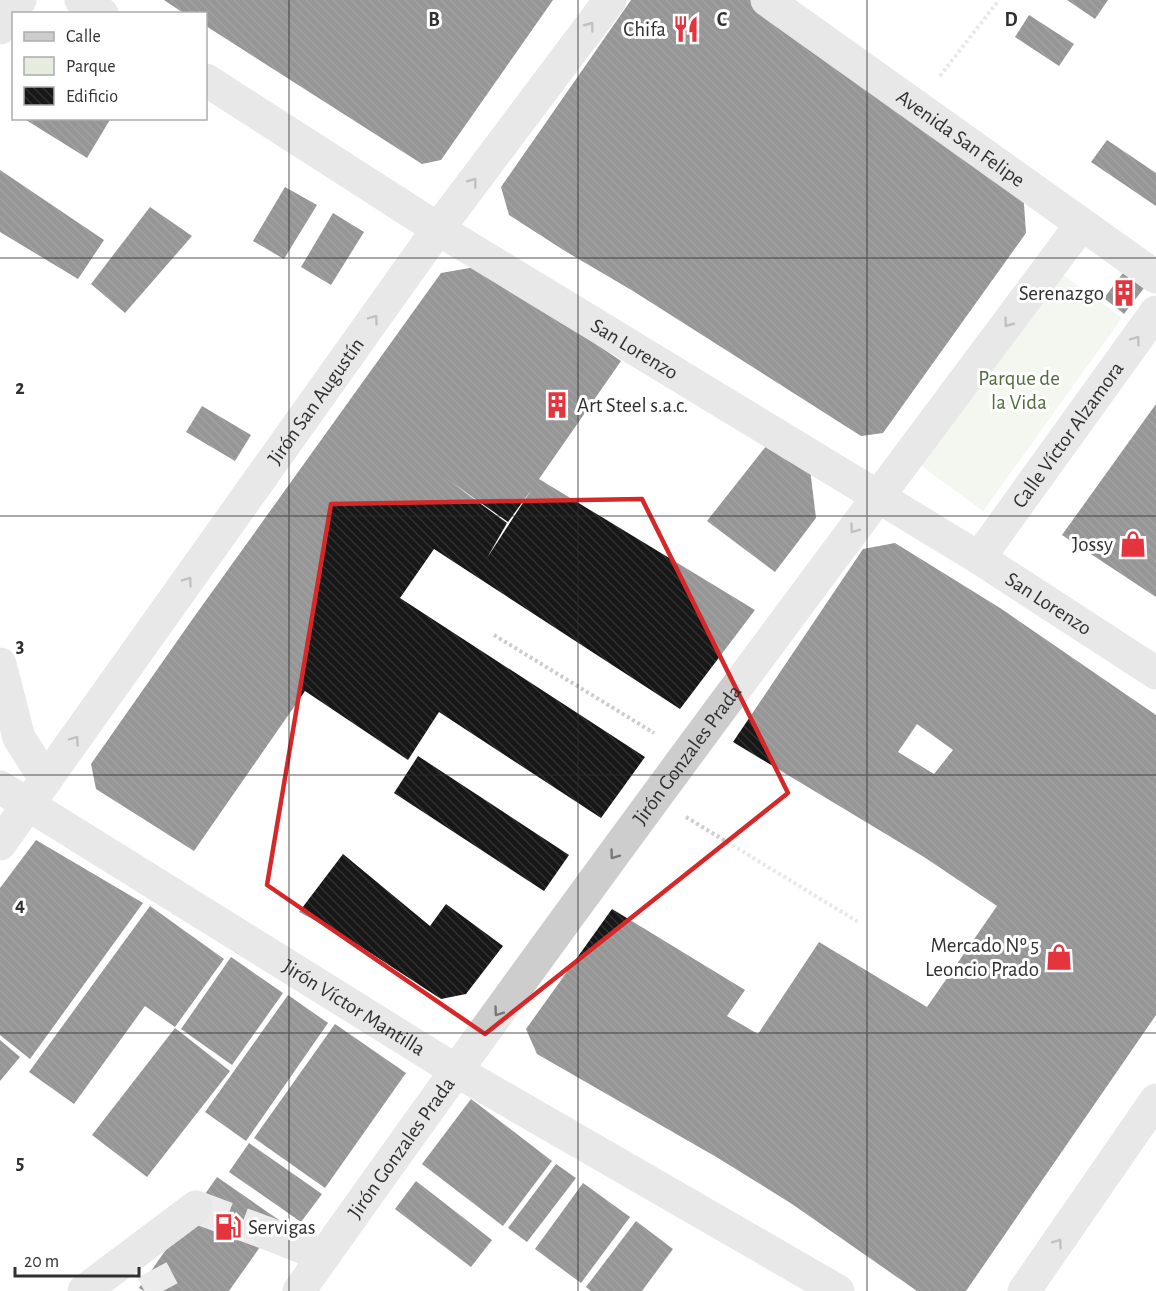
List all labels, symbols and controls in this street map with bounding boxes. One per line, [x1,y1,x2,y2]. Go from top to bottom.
text: B [428,10,440,30]
text: C [717,10,728,30]
text: D [1004,10,1018,30]
legend [12,12,207,120]
restaurant icon: Chifa [671,14,701,44]
place label: Chifa [623,19,666,40]
one-way arrow [583,22,594,33]
text: Calle [66,28,101,46]
text: Parque [66,58,115,76]
street label: Avenida San Felipe [893,85,1029,191]
text: Edificio [66,88,118,106]
one-way arrow [466,178,477,189]
building icon: Serenazgo [1109,278,1139,308]
place label: Serenazgo [1019,283,1104,304]
street label: San Lorenzo [587,314,682,383]
one-way arrow [367,315,378,326]
one-way arrow [1005,316,1016,327]
street label: Jirón San Augustín [264,334,368,468]
one-way arrow [1129,336,1140,347]
street label: Calle Víctor Alzamora [1008,357,1127,512]
park label: Parque de la Vida [978,368,1060,413]
text: 2 [15,378,25,398]
building icon: Art Steel s.a.c. [542,390,572,420]
place label: Art Steel s.a.c. [577,395,688,416]
one-way arrow [850,523,861,534]
shop icon: Jossy [1118,529,1148,559]
place label: Jossy [1072,534,1113,555]
street label: San Lorenzo [1002,568,1095,639]
one-way arrow [181,577,192,588]
text: 3 [16,636,24,656]
street label: Jirón Gonzales Prada [629,681,745,828]
one-way arrow [68,736,79,747]
one-way arrow [610,849,621,860]
text: 4 [15,895,25,915]
place label: Mercado Nº 5 Leoncio Prado [925,935,1039,980]
shop icon: Mercado Nº 5 Leoncio Prado [1044,942,1074,972]
street label: Jirón Víctor Mantilla [279,955,429,1059]
one-way arrow [494,1006,505,1017]
street label: Jirón Gonzales Prada [344,1073,459,1222]
text: 5 [16,1153,24,1173]
fuel station icon: Servigas [213,1212,243,1242]
place label: Servigas [248,1217,316,1238]
one-way arrow [1051,1238,1062,1249]
scale bar [15,1240,140,1278]
text: 20 m [24,1253,59,1271]

